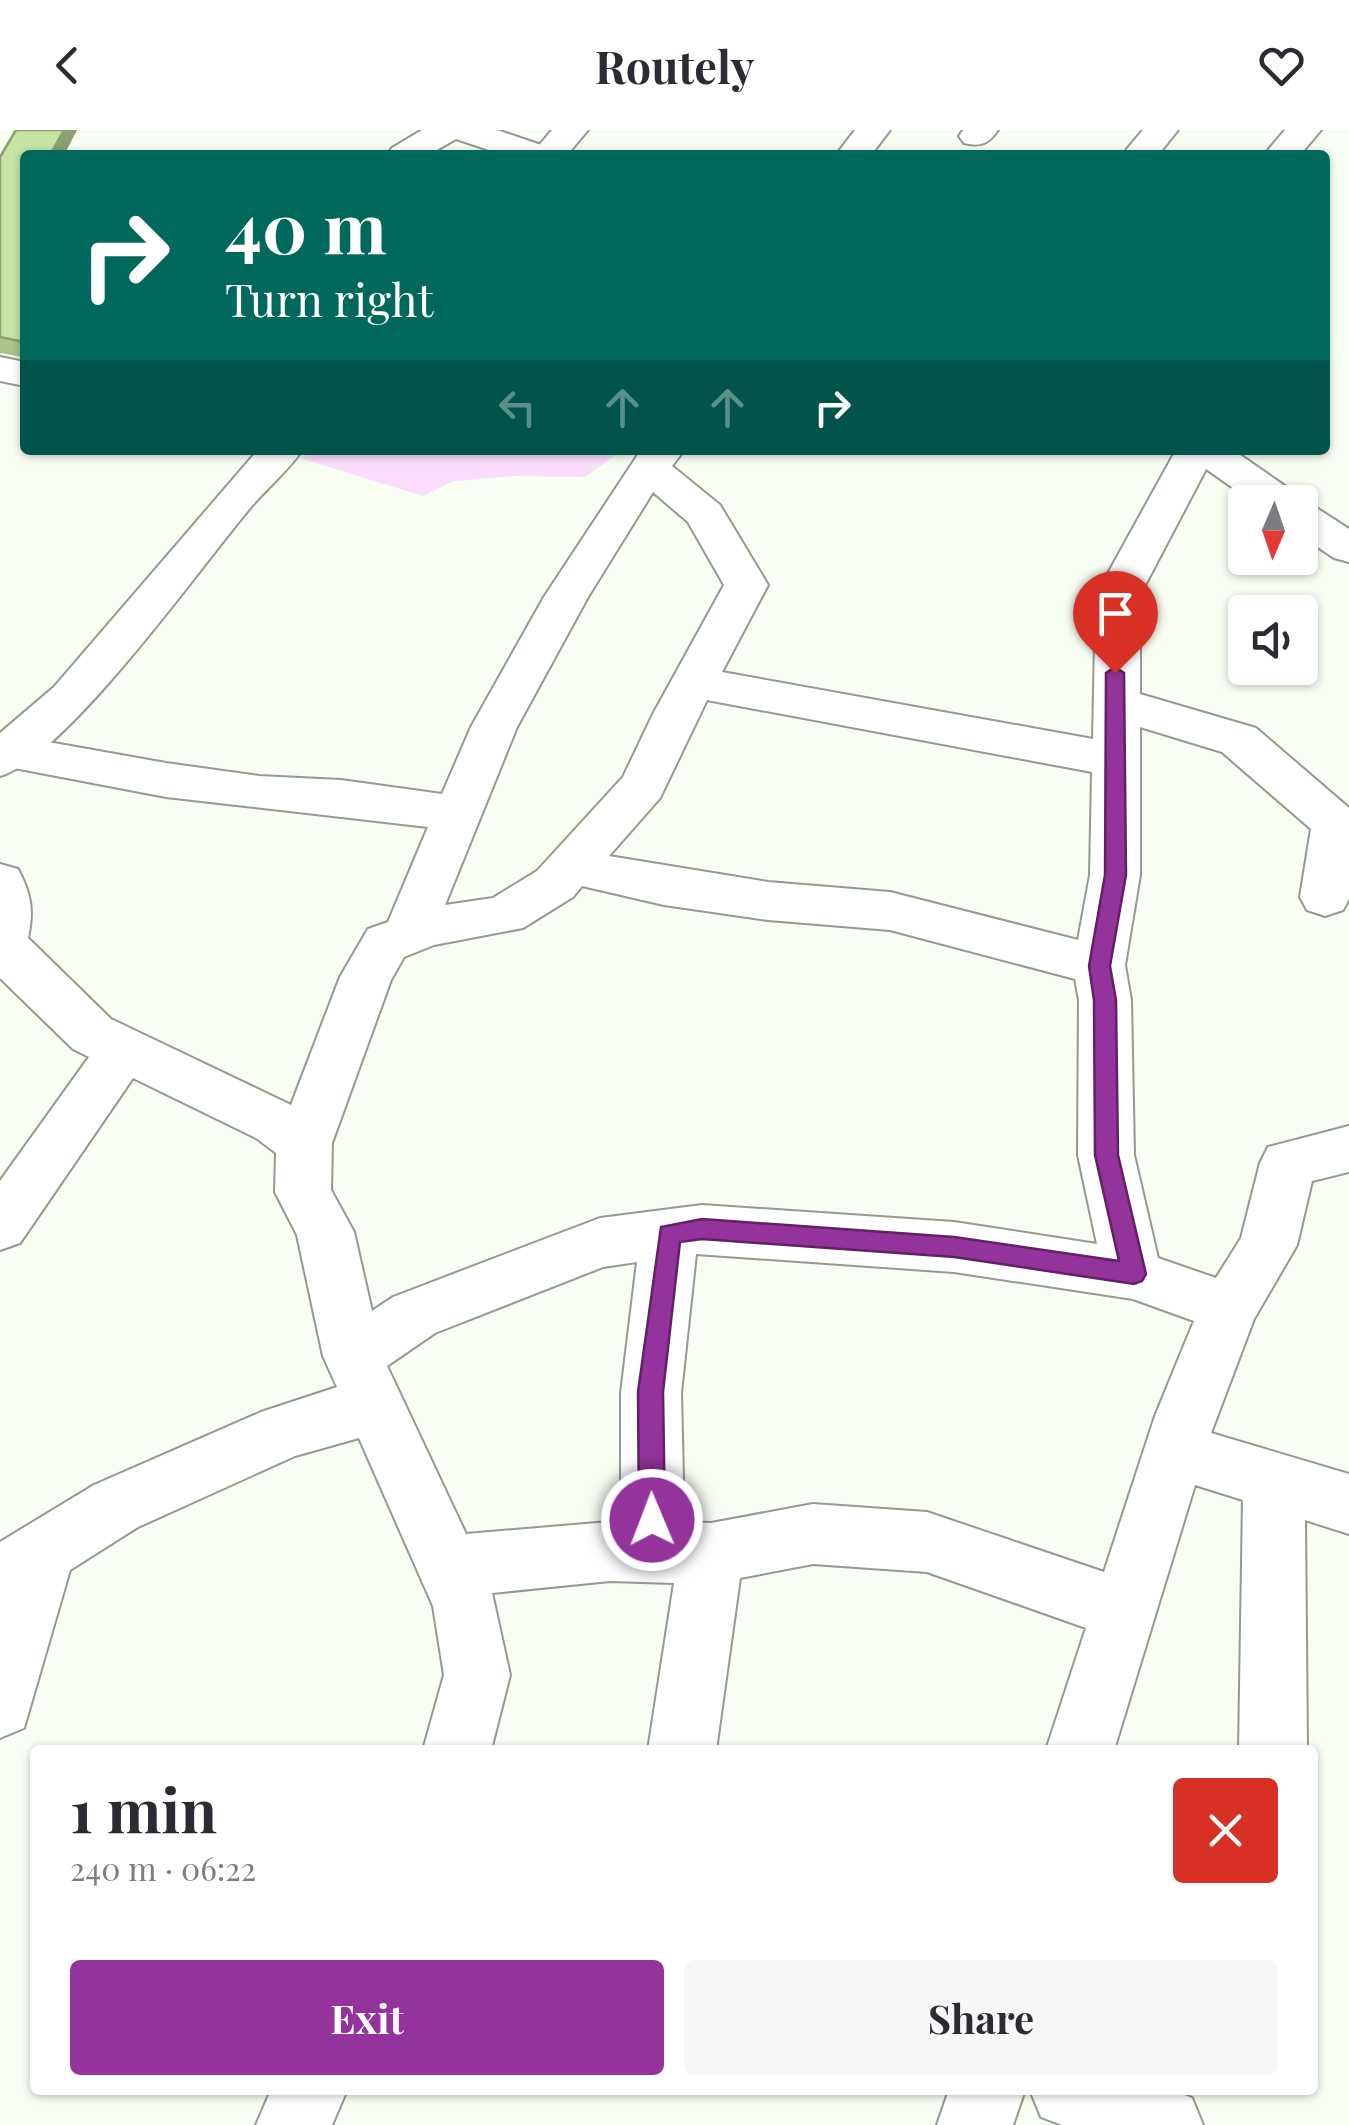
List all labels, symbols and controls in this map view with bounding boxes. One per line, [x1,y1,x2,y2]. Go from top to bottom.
text: Routely [595,35,754,95]
icon: back [40,38,95,93]
icon: heart [1254,38,1309,93]
text: 40 m [225,178,387,272]
icon: right [60,190,190,320]
text: Turn right [225,268,433,328]
icon: left [490,380,545,435]
icon: ahead [595,380,650,435]
icon: ahead [700,380,755,435]
icon: right [805,380,860,435]
north arrow [1228,485,1318,575]
map controls [1228,485,1318,685]
pin [1073,571,1158,674]
icon: arrive [1088,586,1143,641]
button: sound [1228,595,1318,685]
position arrow [600,1468,704,1572]
text: 1 min [70,1768,217,1848]
button: close [1173,1778,1278,1883]
text: 240 m · 06:22 [70,1846,256,1889]
button: Exit [70,1960,664,2075]
button: Share [684,1960,1278,2075]

